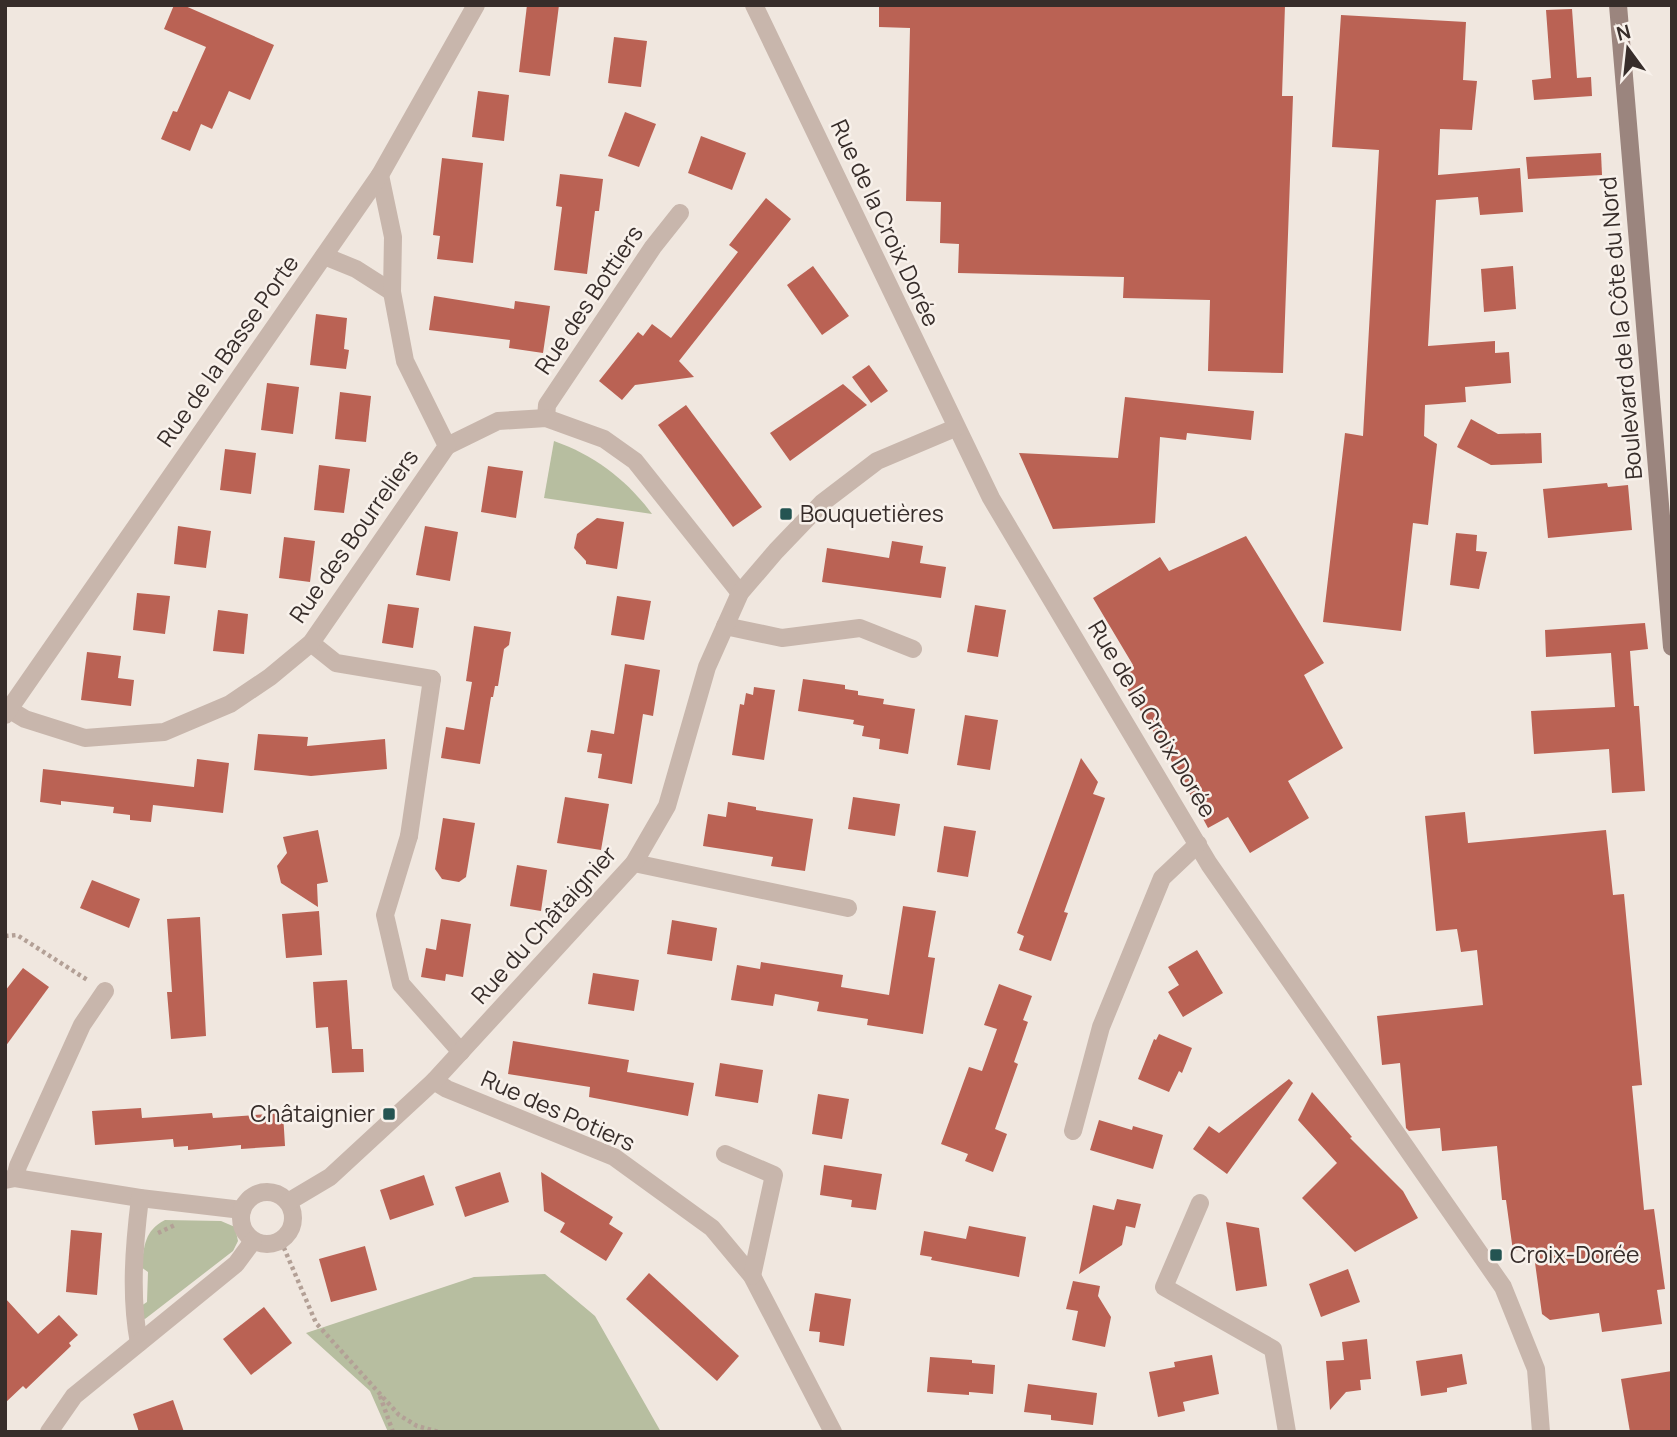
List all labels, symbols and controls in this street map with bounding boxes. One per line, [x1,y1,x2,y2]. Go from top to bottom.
north arrow [1593,14,1663,84]
text: N [1614,18,1634,47]
street label: Rue de la Croix Dorée [824,114,948,331]
street label: Boulevard de la Côte du Nord [1591,175,1649,481]
street label: Rue des Bottiers [526,219,650,380]
street label: Rue de la Basse Porte [149,248,306,453]
street label: Rue des Bourreliers [281,442,425,629]
place label: Bouquetières [800,497,944,529]
marker: Bouquetières [778,506,794,522]
street label: Rue de la Croix Dorée [1081,614,1225,823]
street label: Rue du Châtaignier [464,838,623,1010]
street label: Rue des Potiers [476,1062,640,1158]
place label: Châtaignier [250,1097,375,1129]
marker: Châtaignier [381,1106,397,1122]
place label: Croix-Dorée [1510,1238,1640,1270]
marker: Croix-Dorée [1488,1247,1504,1263]

